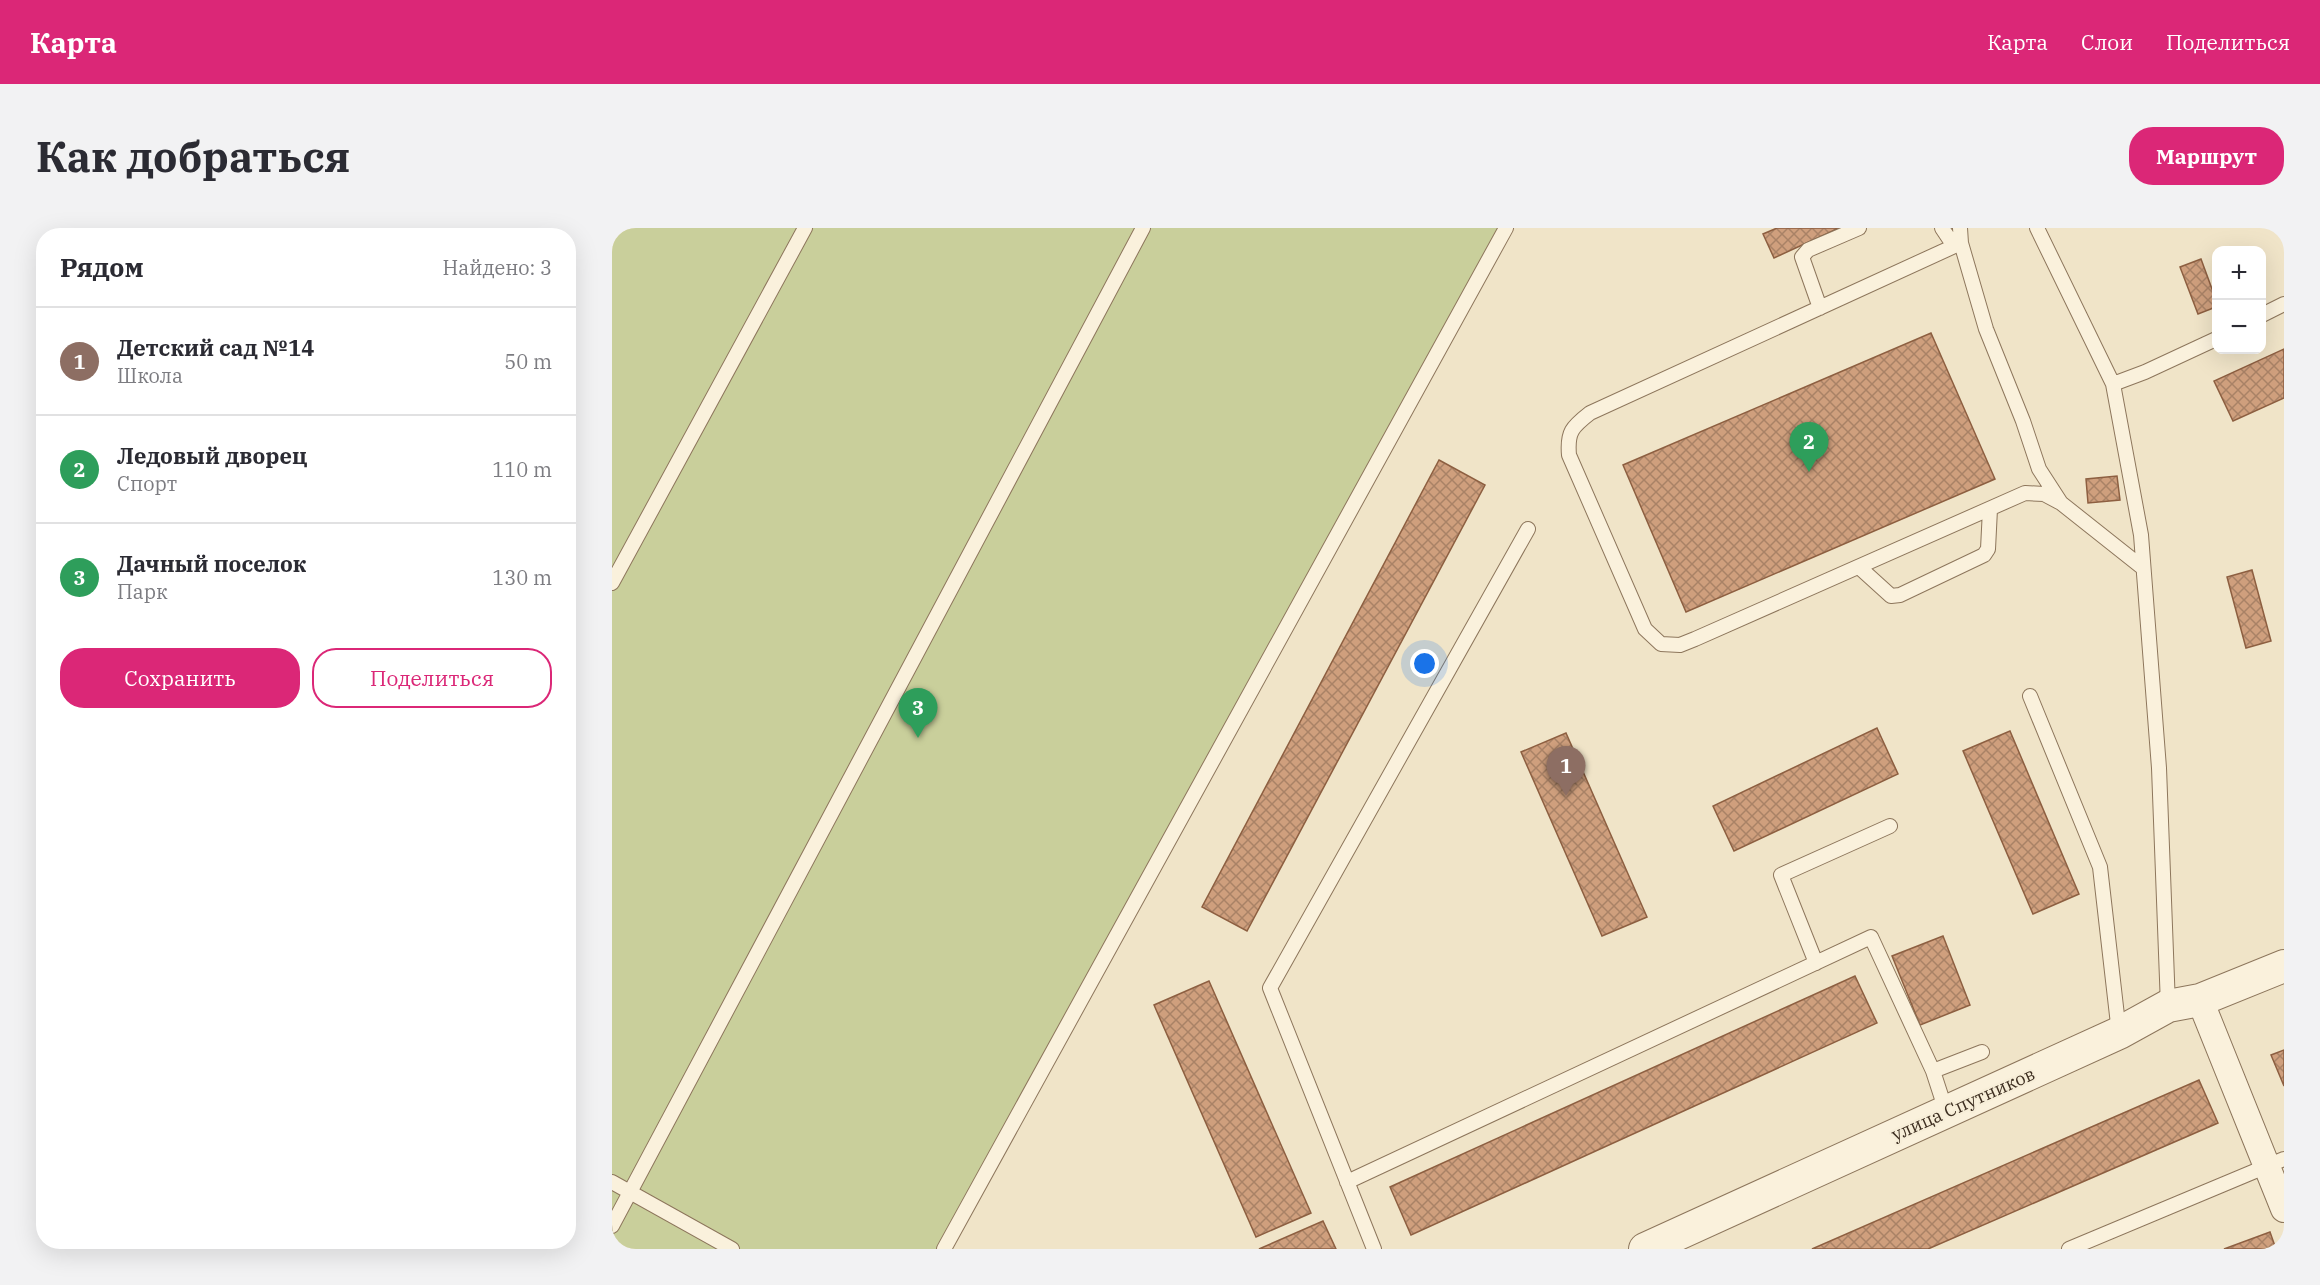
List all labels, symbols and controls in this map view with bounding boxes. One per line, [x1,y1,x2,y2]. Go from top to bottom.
text: Карта [30,24,117,61]
text: Карта [1987,28,2048,56]
text: Слои [2081,28,2133,56]
text: Поделиться [2166,28,2290,56]
button: Маршрут [2129,127,2284,185]
text: Как добраться [36,129,350,184]
map controls [2212,246,2266,354]
button: + [2212,246,2266,300]
text: Рядом [60,250,144,284]
text: Найдено: 3 [443,254,552,281]
button: − [2212,300,2266,354]
text: Детский сад №14 [117,333,315,362]
text: 1 [74,348,86,375]
text: 50 m [504,348,552,375]
text: Школа [117,362,183,389]
pin: 2 [1790,422,1828,472]
text: Ледовый дворец [117,441,307,470]
text: 2 [74,456,86,483]
text: 110 m [492,456,552,483]
text: Спорт [117,470,177,497]
text: Дачный поселок [117,549,306,578]
text: 3 [74,564,86,591]
text: 130 m [492,564,552,591]
text: Парк [117,578,168,605]
button: Сохранить [60,648,300,708]
button: Поделиться [312,648,552,708]
your location [1410,649,1439,678]
pin: 3 [898,688,938,738]
pin: 1 [1546,746,1586,796]
street label: улица Спутников [1888,1062,2038,1146]

